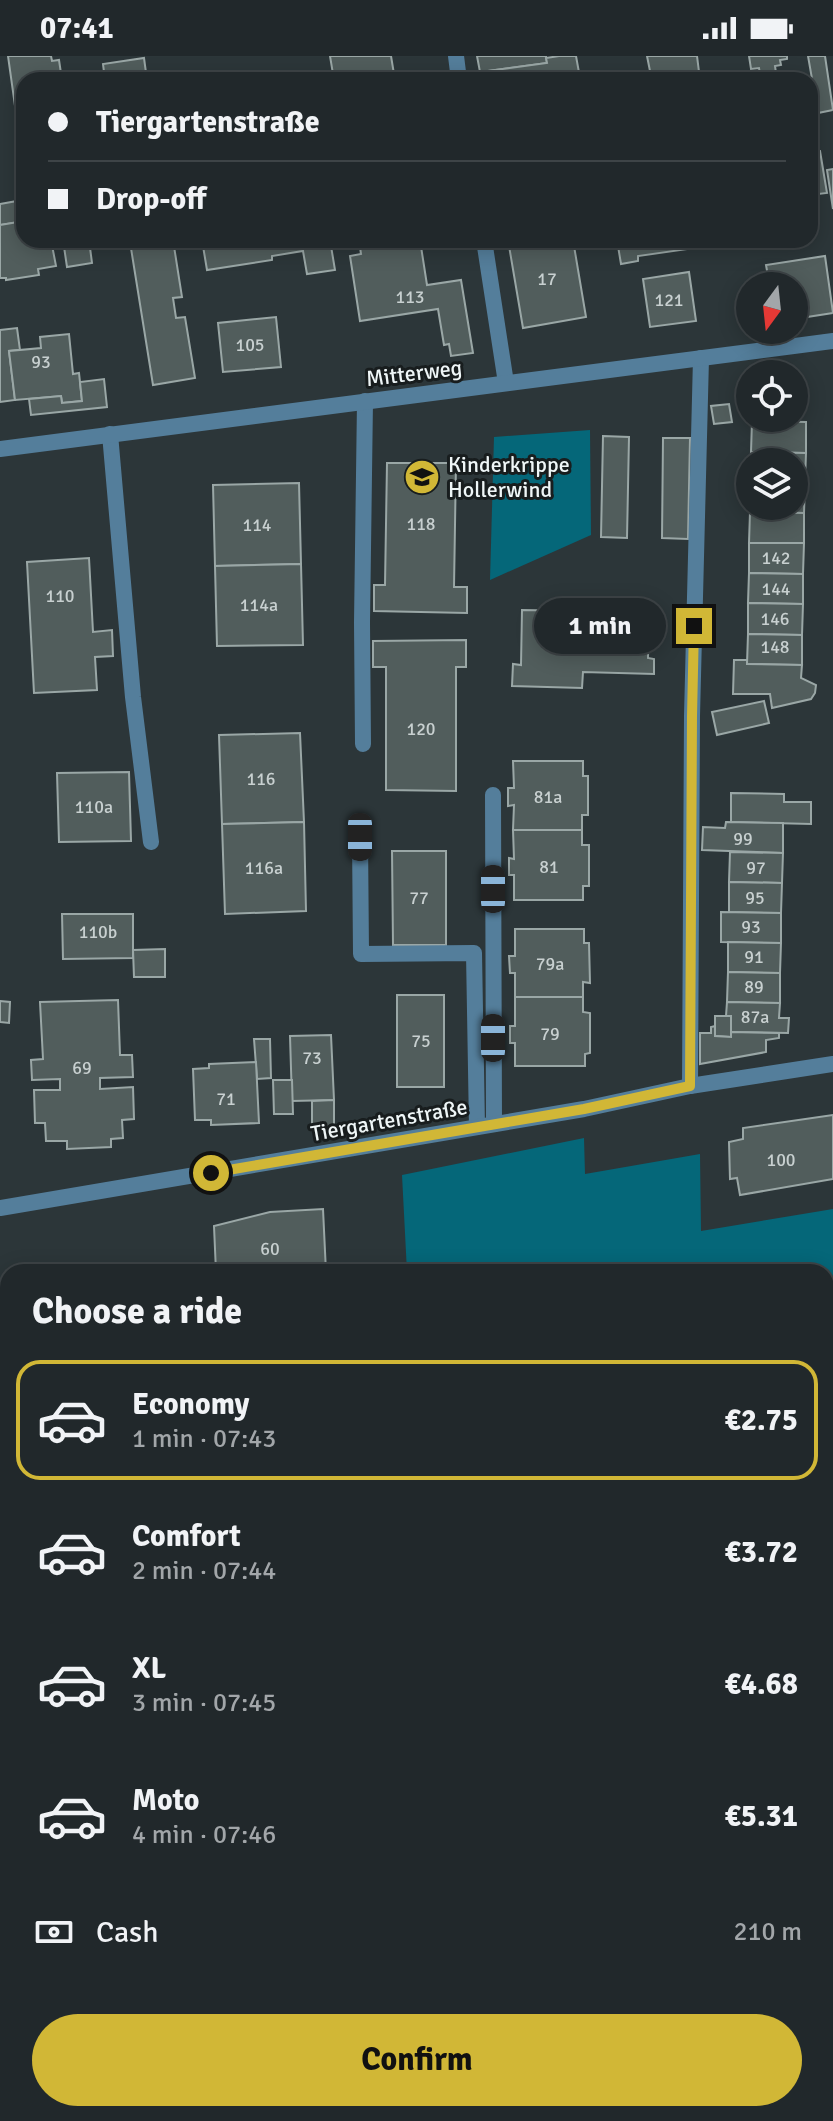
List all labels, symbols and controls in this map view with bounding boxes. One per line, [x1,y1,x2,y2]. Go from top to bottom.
text: 07:41 [40,10,114,47]
text: Tiergartenstraße [96,104,320,141]
text: Drop-off [96,181,206,218]
house number: 17 [537,268,557,290]
north arrow [736,272,808,344]
map controls [736,272,808,520]
house number: 113 [395,286,425,308]
house number: 121 [654,289,684,311]
house number: 105 [235,334,265,356]
house number: 93 [31,351,51,373]
street label: Mitterweg [364,354,464,392]
button: locate [736,360,808,432]
button: layers [736,448,808,520]
place label: Kinderkrippe Hollerwind [448,451,570,503]
school or university icon: Kinderkrippe Hollerwind [403,458,441,496]
house number: 118 [406,513,436,535]
house number: 114 [242,514,272,536]
house number: 142 [761,547,791,569]
house number: 144 [761,578,791,600]
house number: 110 [45,585,75,607]
house number: 114a [240,594,278,616]
callout: 1 min [534,598,666,654]
route end [676,608,712,644]
house number: 146 [760,608,790,630]
text: 1 min [569,610,631,642]
house number: 148 [760,636,790,658]
house number: 120 [406,718,436,740]
house number: 116 [246,768,276,790]
house number: 81a [534,786,562,808]
house number: 110a [75,796,113,818]
car [348,813,372,861]
house number: 99 [733,828,753,850]
house number: 81 [539,856,559,878]
house number: 116a [245,857,283,879]
house number: 97 [746,857,766,879]
car [481,865,505,913]
house number: 77 [409,887,429,909]
house number: 95 [745,887,765,909]
house number: 93 [741,916,761,938]
house number: 110b [79,921,117,943]
house number: 91 [744,946,764,968]
house number: 79a [536,953,564,975]
house number: 89 [744,976,764,998]
house number: 87a [741,1006,769,1028]
car [481,1014,505,1062]
house number: 79 [540,1023,560,1045]
house number: 75 [411,1030,431,1052]
house number: 73 [302,1047,322,1069]
house number: 69 [72,1057,92,1079]
house number: 71 [216,1088,236,1110]
street label: Tiergartenstraße [308,1093,470,1147]
house number: 100 [766,1149,796,1171]
route start [193,1155,229,1191]
house number: 60 [260,1238,280,1260]
text: Choose a ride [32,1289,242,1334]
icon: car [36,1384,108,1456]
text: Economy [132,1386,249,1423]
text: €2.75 [725,1402,798,1439]
text: 1 min · 07:43 [132,1423,276,1455]
icon: car [36,1516,108,1588]
text: Comfort [132,1518,241,1555]
text: €3.72 [725,1534,798,1571]
text: 2 min · 07:44 [132,1555,276,1587]
icon: car [36,1648,108,1720]
text: XL [132,1650,166,1687]
text: €4.68 [725,1666,798,1703]
text: 3 min · 07:45 [132,1687,276,1719]
icon: car [36,1780,108,1852]
text: Moto [132,1782,199,1819]
text: €5.31 [725,1798,798,1835]
text: 4 min · 07:46 [132,1819,276,1851]
icon: cash [32,1910,76,1954]
text: Cash [96,1914,159,1951]
text: 210 m [733,1916,802,1948]
button: Confirm [32,2014,802,2106]

